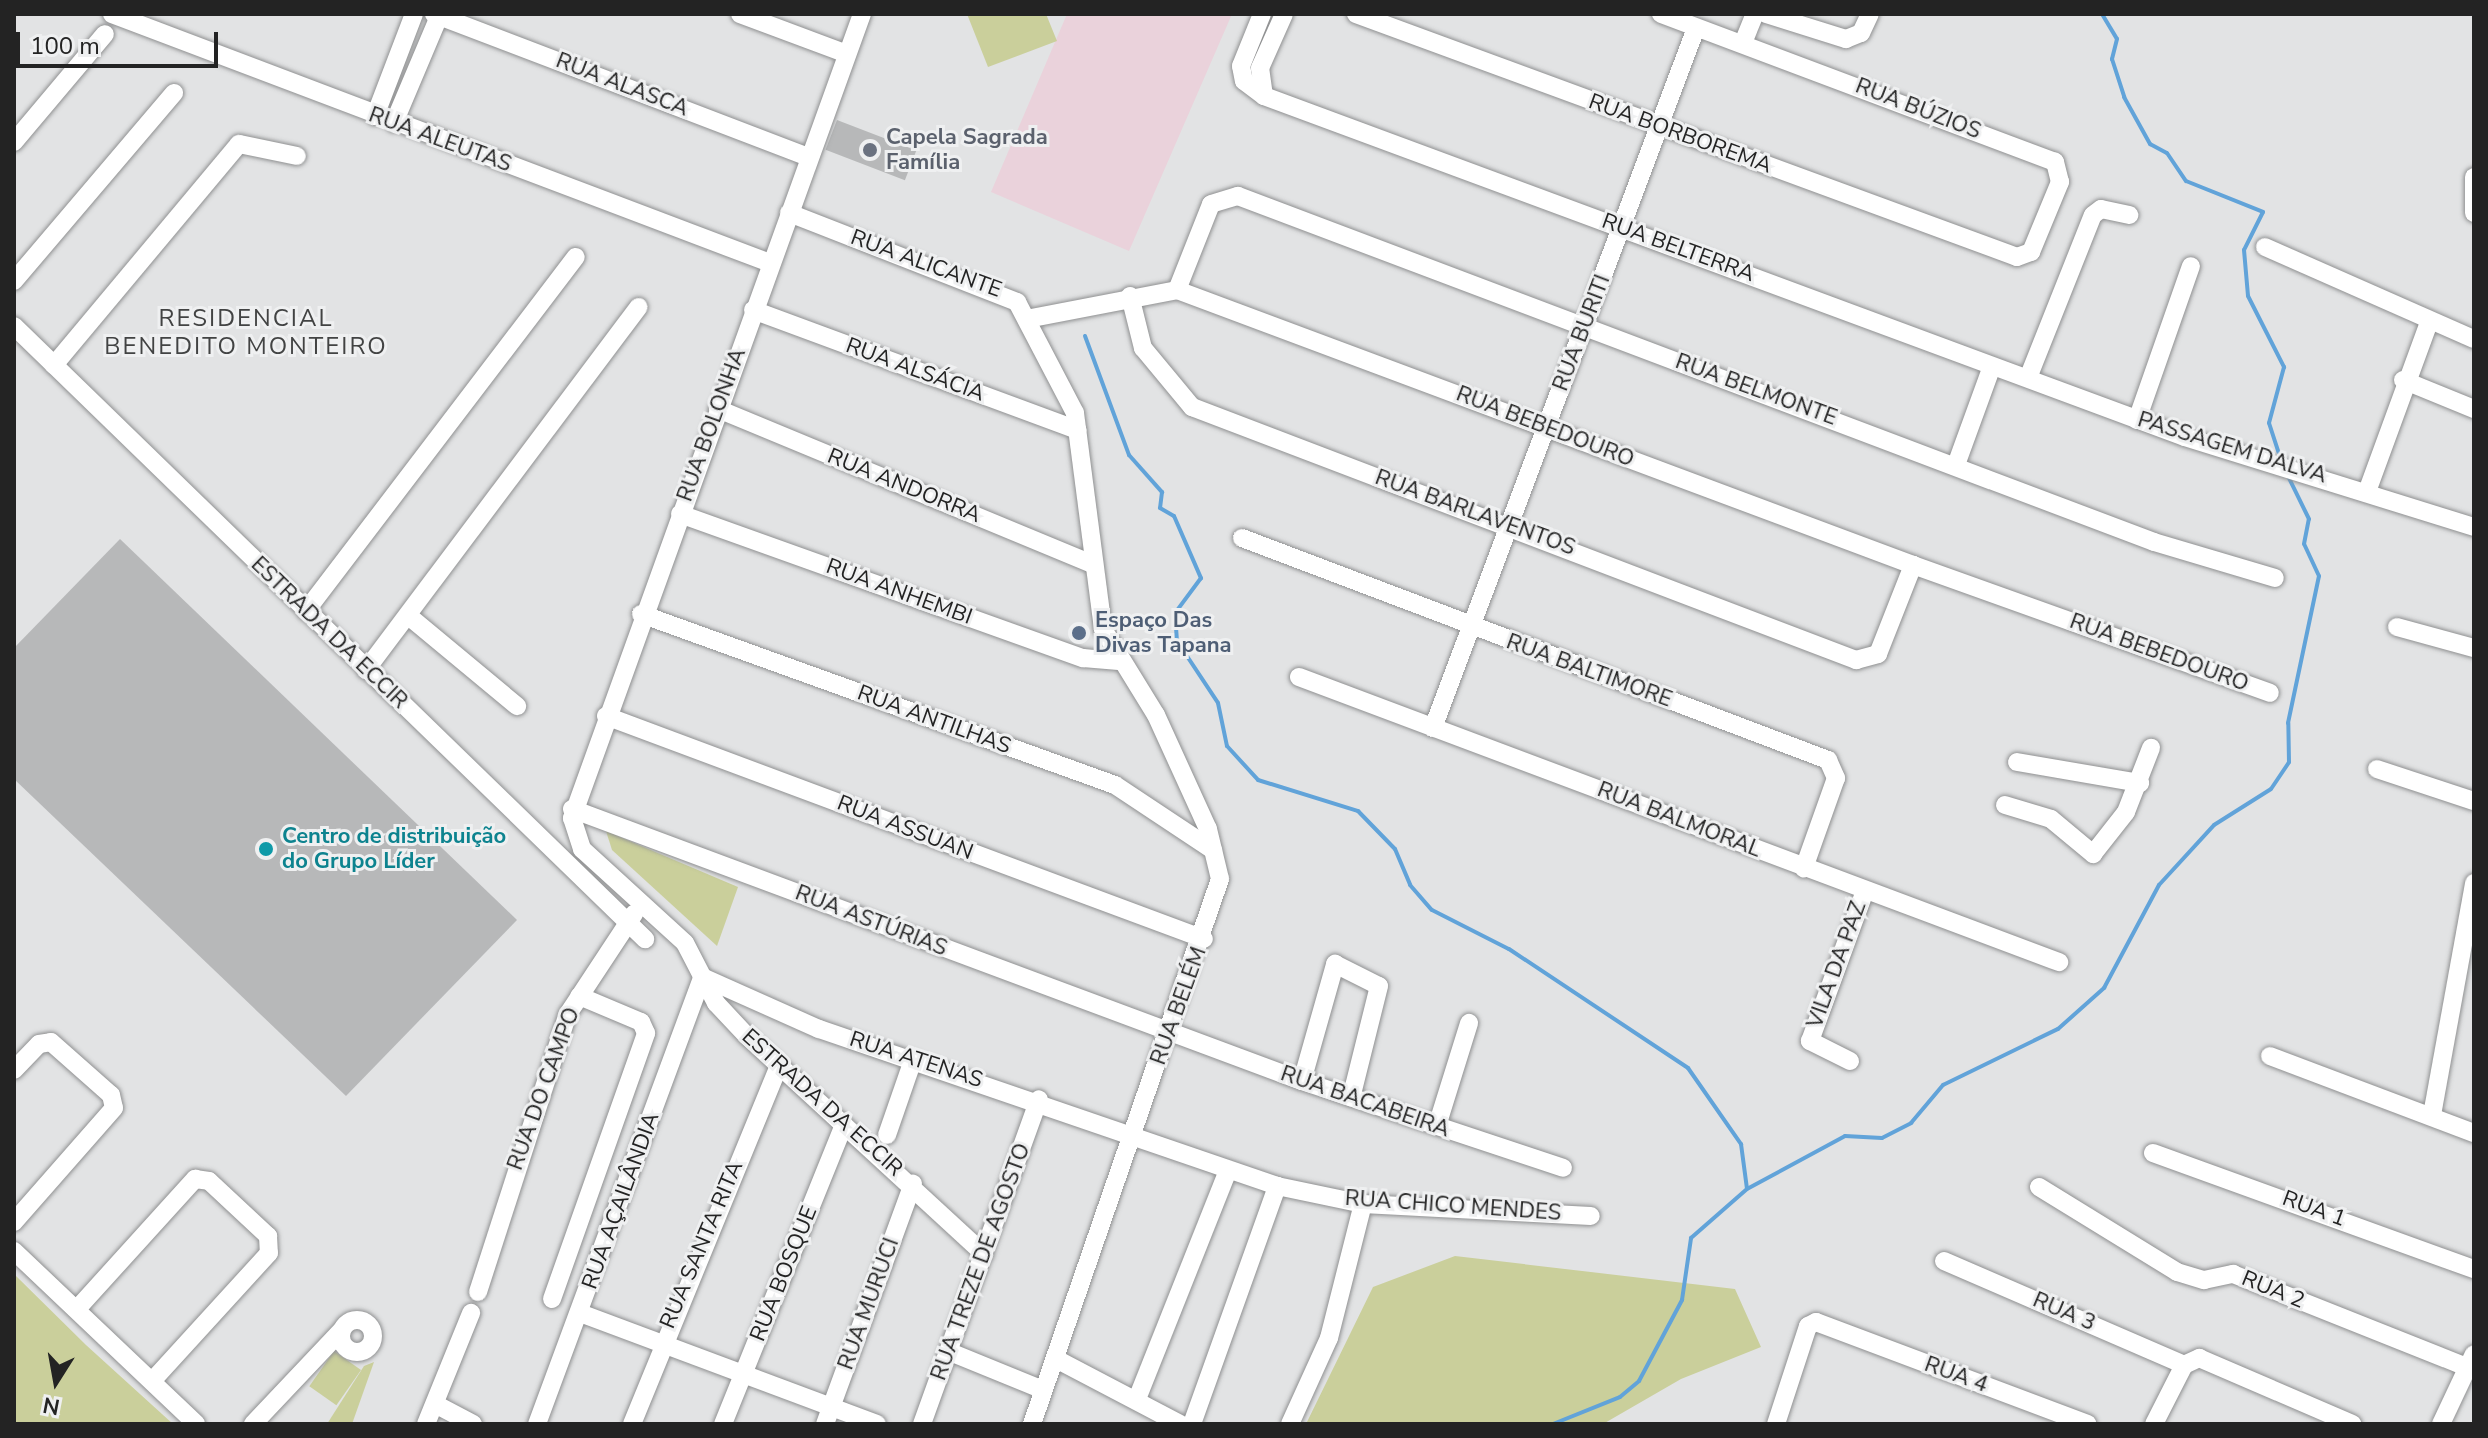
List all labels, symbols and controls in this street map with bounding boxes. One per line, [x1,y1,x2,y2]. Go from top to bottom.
scale bar [20,16,222,66]
text: 100 m [30,30,100,62]
street label: RUA ALASCA [552,48,692,122]
street label: RUA BÚZIOS [1852,73,1984,145]
street label: RUA BORBOREMA [1585,89,1775,179]
street label: RUA ALEUTAS [365,102,515,178]
place label: Capela Sagrada Família [886,124,1048,176]
marker: Capela Sagrada Família [861,141,879,159]
street label: RUA BELTERRA [1598,208,1758,288]
street label: RUA ALICANTE [847,224,1005,304]
street label: RUA BURITI [1548,271,1616,395]
district label: RESIDENCIAL BENEDITO MONTEIRO [104,305,388,361]
street label: RUA ALSÁCIA [842,333,988,407]
street label: RUA BOLONHA [672,345,752,505]
street label: RUA BELMONTE [1672,349,1840,431]
street label: RUA BEBEDOURO [1452,381,1638,473]
street label: PASSAGEM DALVA [2134,407,2330,489]
street label: RUA ANDORRA [823,443,985,529]
street label: RUA BARLAVENTOS [1371,465,1579,561]
street label: ESTRADA DA ECCIR [245,552,413,714]
street label: RUA ANHEMBI [822,553,976,631]
place label: Espaço Das Divas Tapana [1095,607,1232,658]
street label: RUA BEBEDOURO [2066,608,2252,698]
marker: Espaço Das Divas Tapana [1070,624,1088,642]
street label: RUA BALTIMORE [1503,629,1675,713]
street label: RUA ANTILHAS [854,680,1014,760]
street label: RUA BALMORAL [1593,777,1765,863]
street label: RUA ASSUAN [833,790,977,866]
place label: Centro de distribuição do Grupo Líder [282,823,506,874]
marker: Centro de distribuição do Grupo Líder [257,840,275,858]
street label: RUA ASTÚRIAS [791,880,951,962]
street label: VILA DA PAZ [1802,898,1872,1032]
street label: RUA BELÉM [1145,943,1213,1069]
street label: RUA DO CAMPO [502,1004,586,1174]
street label: ESTRADA DA ECCIR [736,1024,908,1182]
street label: RUA ATENAS [846,1026,986,1094]
street label: RUA BACABEIRA [1277,1061,1453,1143]
street label: RUA AÇAILÂNDIA [577,1109,665,1293]
street label: RUA TREZE DE AGOSTO [926,1140,1036,1384]
street label: RUA SANTA RITA [655,1157,749,1333]
street label: RUA CHICO MENDES [1344,1185,1562,1227]
street label: RUA 1 [2279,1185,2349,1233]
street label: RUA BOSQUE [745,1203,823,1345]
street label: RUA MURUCI [833,1234,905,1374]
street label: RUA 2 [2238,1265,2308,1315]
street label: RUA 3 [2029,1287,2099,1337]
north arrow [16,1342,96,1422]
street label: RUA 4 [1921,1351,1991,1399]
text: N [40,1389,62,1422]

